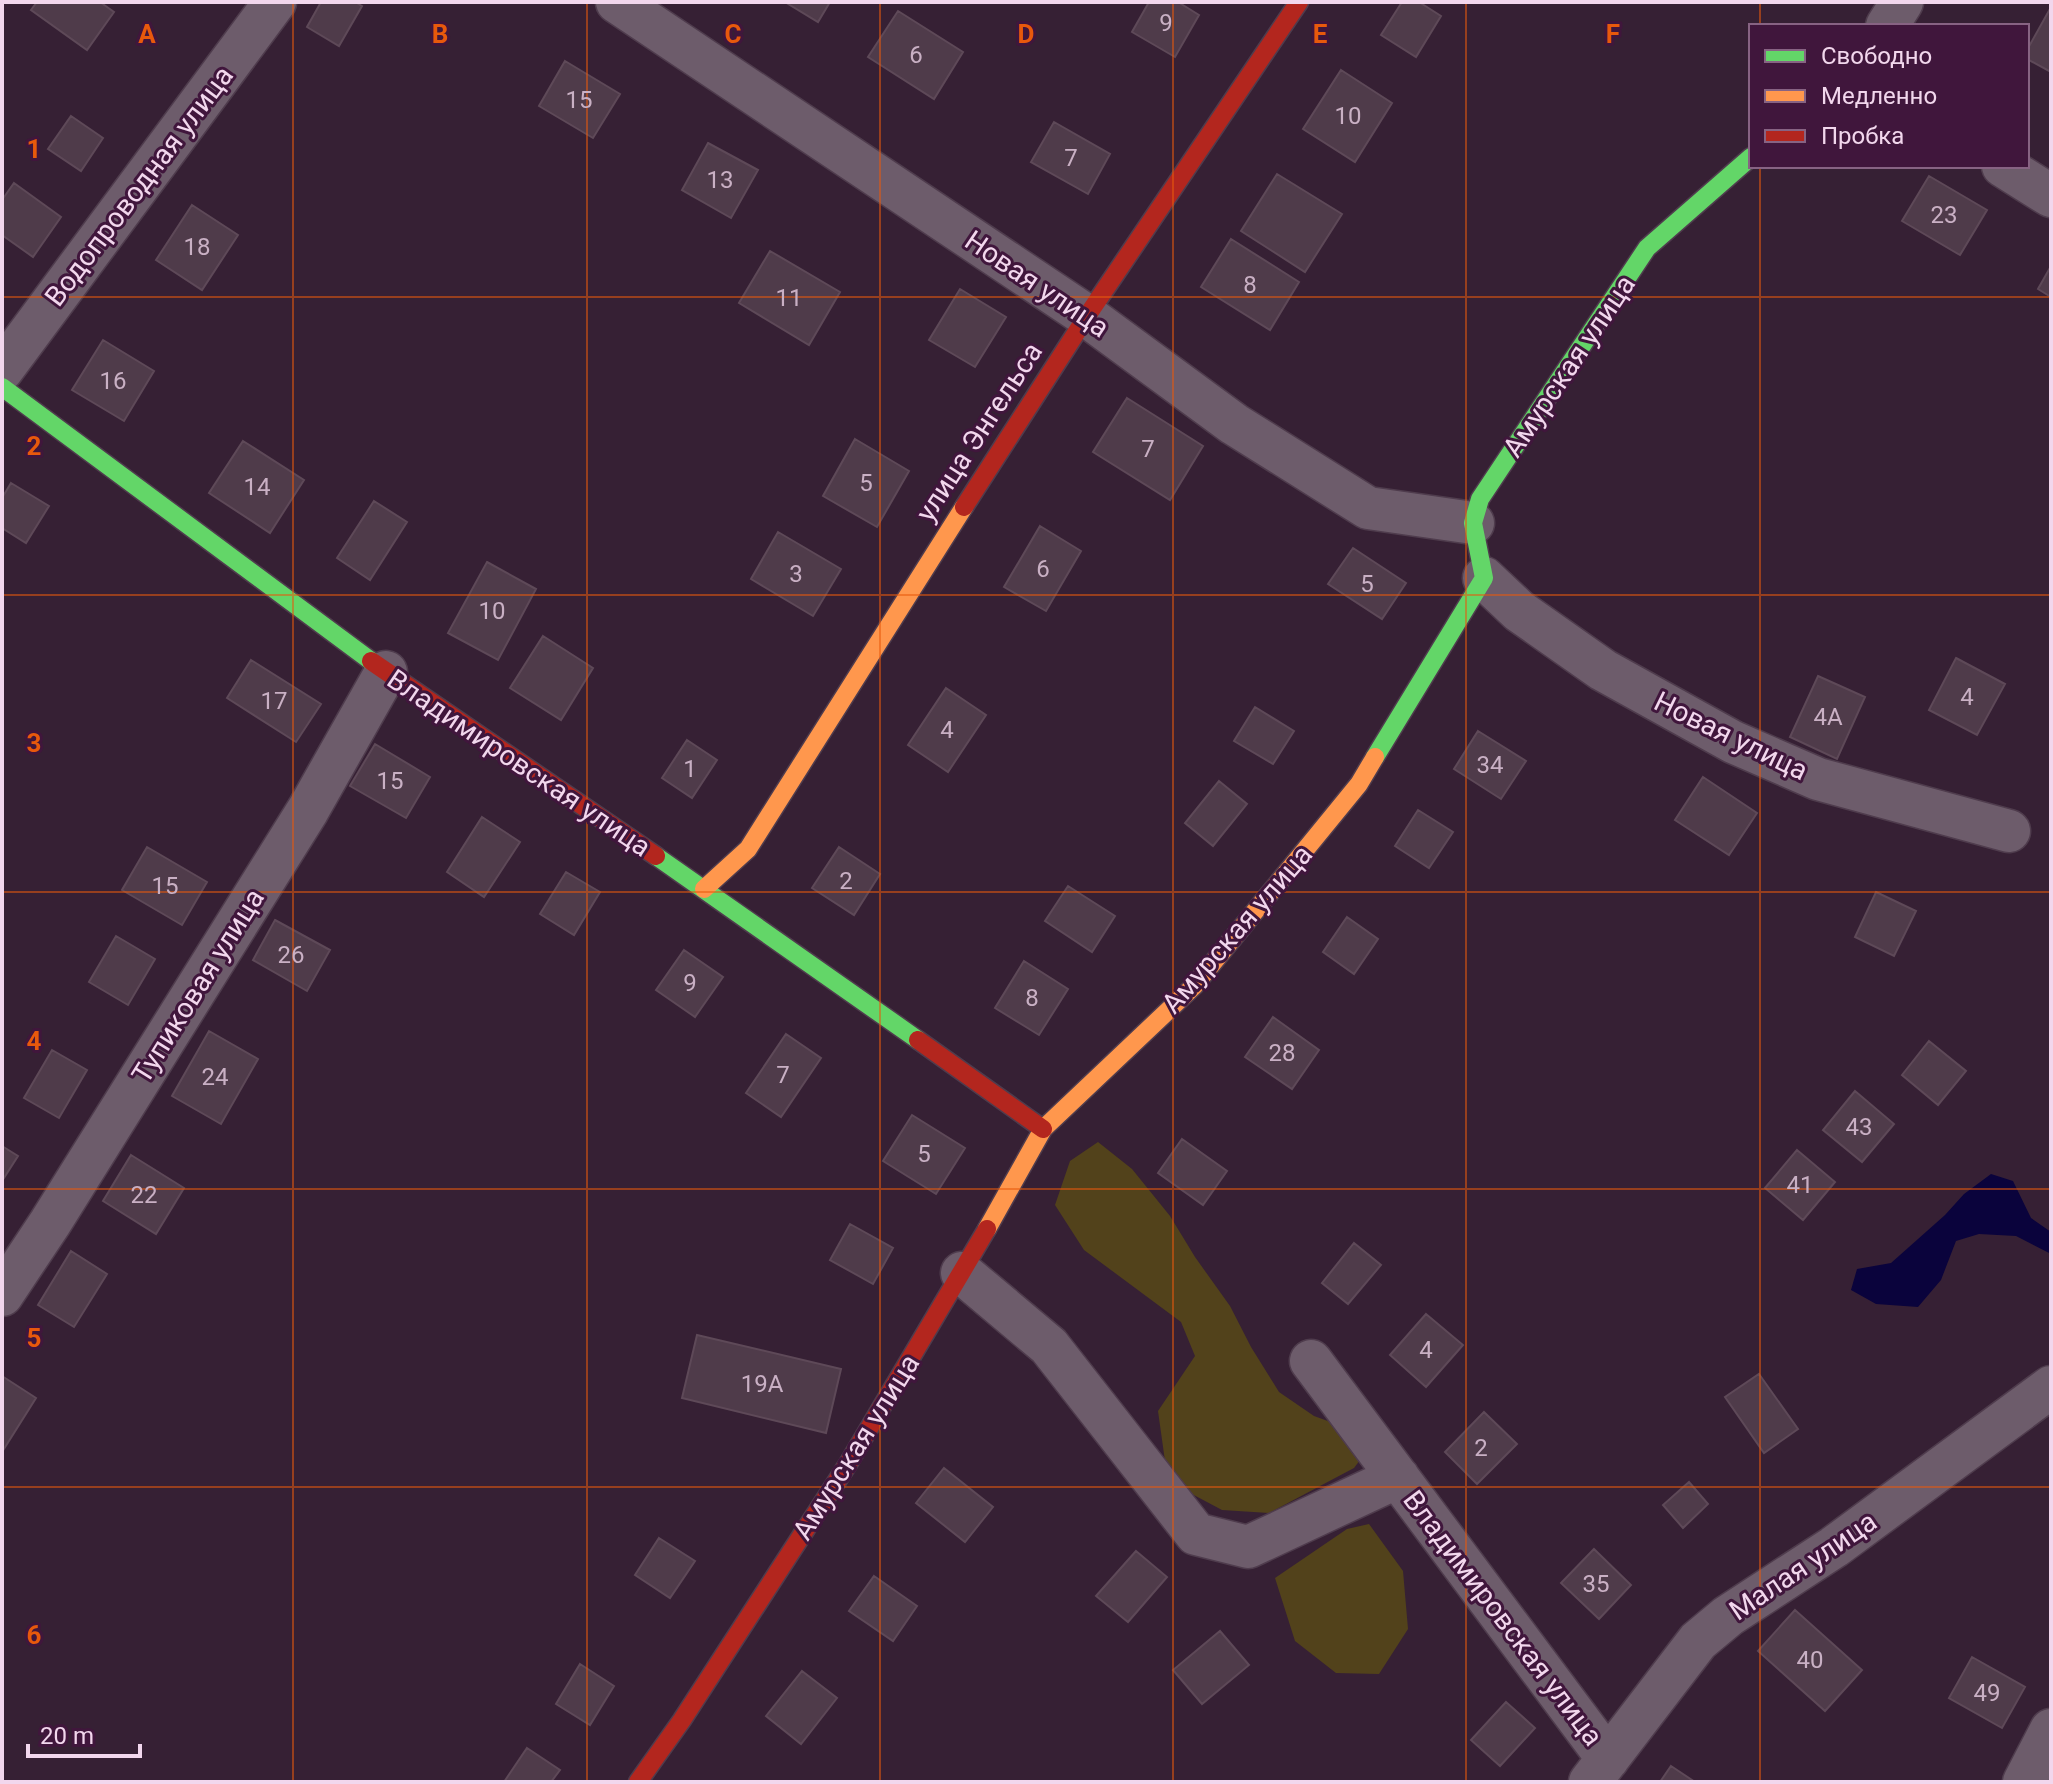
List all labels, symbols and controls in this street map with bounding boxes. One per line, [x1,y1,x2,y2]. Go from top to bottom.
house number: 9 [1159,9,1173,37]
text: A [138,19,156,49]
text: B [432,19,448,49]
text: C [724,19,742,49]
text: D [1018,19,1034,49]
text: E [1313,19,1328,49]
text: F [1606,19,1620,49]
legend [1749,24,2029,168]
house number: 6 [909,41,923,69]
text: Свободно [1821,42,1932,70]
street label: Водопроводная улица [38,60,240,312]
text: Медленно [1821,82,1937,110]
house number: 15 [566,86,592,114]
house number: 10 [1335,102,1361,130]
text: Пробка [1821,122,1904,150]
text: 1 [27,134,41,164]
house number: 7 [1064,144,1078,172]
house number: 13 [707,166,733,194]
house number: 23 [1931,201,1957,229]
street label: Новая улица [959,224,1115,344]
house number: 18 [184,233,210,261]
street label: Амурская улица [1496,269,1642,463]
house number: 8 [1243,271,1257,299]
house number: 11 [776,284,802,312]
street label: улица Энгельса [909,336,1049,528]
house number: 16 [100,367,126,395]
text: 2 [27,431,41,461]
house number: 7 [1141,435,1155,463]
house number: 5 [859,469,873,497]
house number: 14 [244,473,270,501]
house number: 6 [1036,555,1050,583]
house number: 3 [789,560,803,588]
house number: 5 [1360,570,1374,598]
house number: 10 [479,597,505,625]
street label: Владимировская улица [381,662,657,864]
house number: 4 [1960,683,1974,711]
street label: Новая улица [1649,685,1813,787]
house number: 17 [261,687,287,715]
house number: 4А [1813,703,1843,731]
house number: 4 [940,716,954,744]
text: 3 [27,728,41,758]
house number: 34 [1477,751,1503,779]
house number: 1 [683,755,697,783]
house number: 15 [377,767,403,795]
street label: Амурская улица [1155,838,1319,1020]
house number: 2 [839,867,853,895]
house number: 15 [152,872,178,900]
street label: Тупиковая улица [125,883,271,1089]
house number: 26 [278,941,304,969]
house number: 9 [683,969,697,997]
house number: 8 [1025,984,1039,1012]
text: 4 [27,1026,42,1056]
house number: 28 [1269,1039,1295,1067]
house number: 7 [776,1061,790,1089]
house number: 24 [202,1063,228,1091]
house number: 43 [1846,1113,1872,1141]
house number: 5 [917,1140,931,1168]
house number: 41 [1787,1171,1813,1199]
house number: 22 [131,1181,157,1209]
text: 5 [27,1323,41,1353]
house number: 4 [1419,1336,1433,1364]
street label: Амурская улица [786,1348,926,1546]
house number: 19А [741,1370,784,1398]
house number: 2 [1474,1434,1488,1462]
street label: Владимировская улица [1396,1484,1610,1752]
street label: Малая улица [1723,1505,1883,1627]
house number: 35 [1583,1570,1609,1598]
text: 6 [27,1620,42,1650]
house number: 40 [1797,1646,1823,1674]
house number: 49 [1974,1679,2000,1707]
scale bar [28,1708,140,1758]
text: 20 m [40,1722,94,1750]

